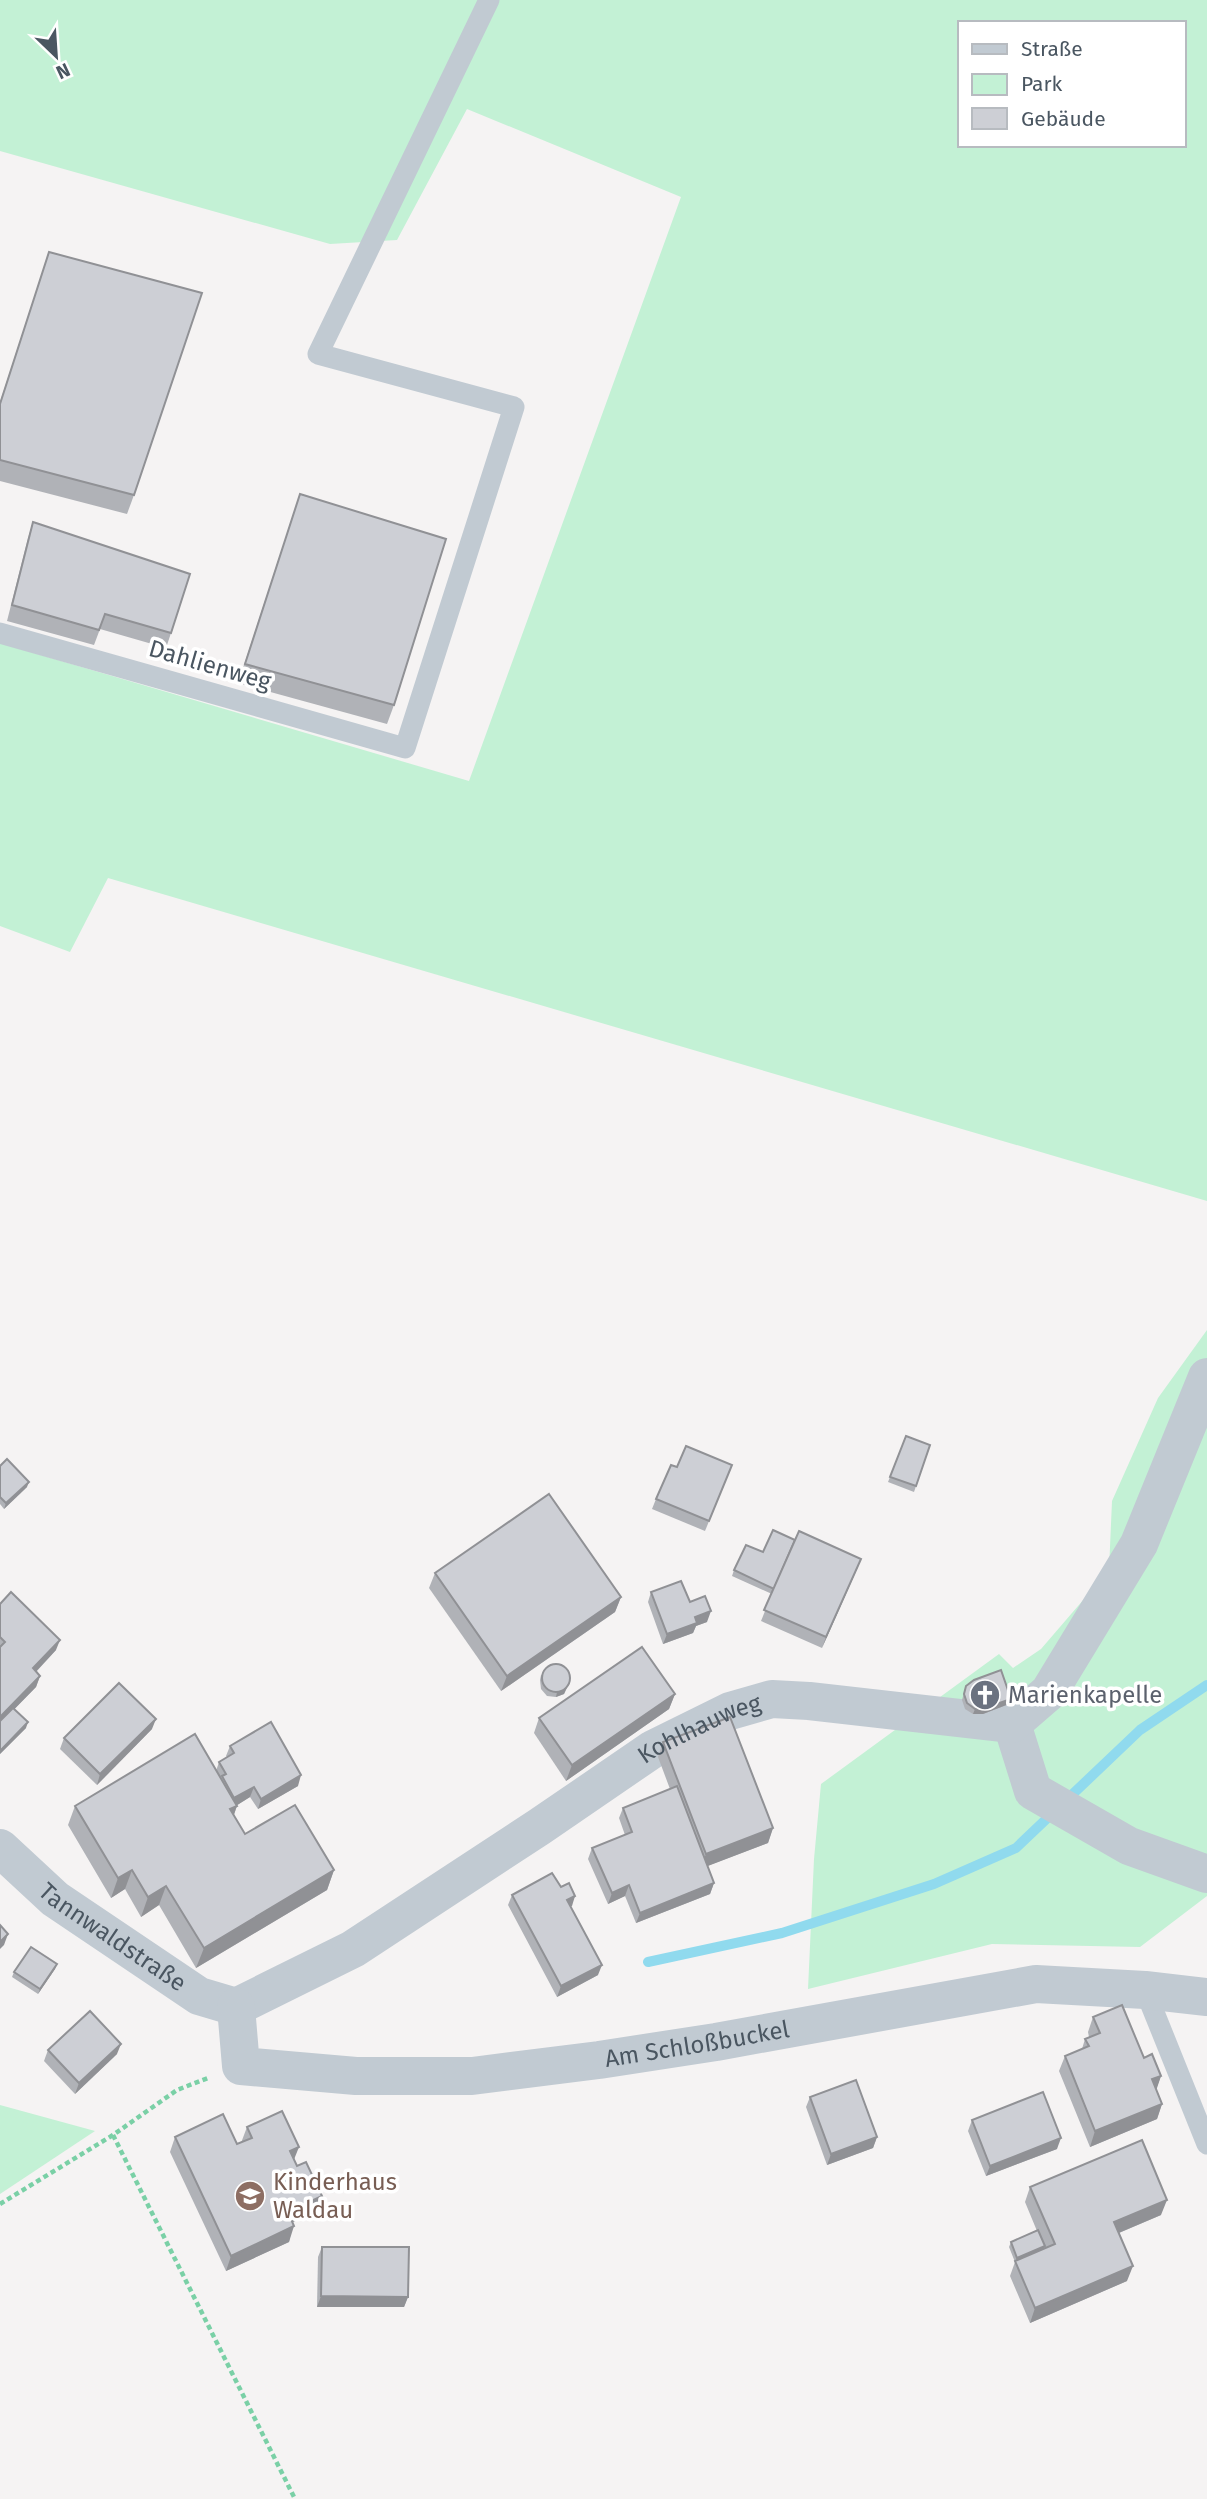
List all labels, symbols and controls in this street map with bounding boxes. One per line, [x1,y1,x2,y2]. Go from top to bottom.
north arrow [21,21,91,91]
legend [958,21,1186,147]
text: Straße [1021,36,1083,62]
text: N [52,58,74,84]
text: Park [1021,71,1063,97]
text: Gebäude [1021,106,1106,132]
street label: Dahlienweg [146,634,275,696]
church icon: Marienkapelle [968,1678,1002,1712]
place label: Marienkapelle [1008,1681,1162,1709]
street label: Kohlhauweg [632,1689,765,1769]
street label: Tannwaldstraße [33,1877,191,1997]
street label: Am Schloßbuckel [603,2015,792,2073]
place label: Kinderhaus Waldau [273,2168,397,2224]
school or university icon: Kinderhaus Waldau [233,2179,267,2213]

